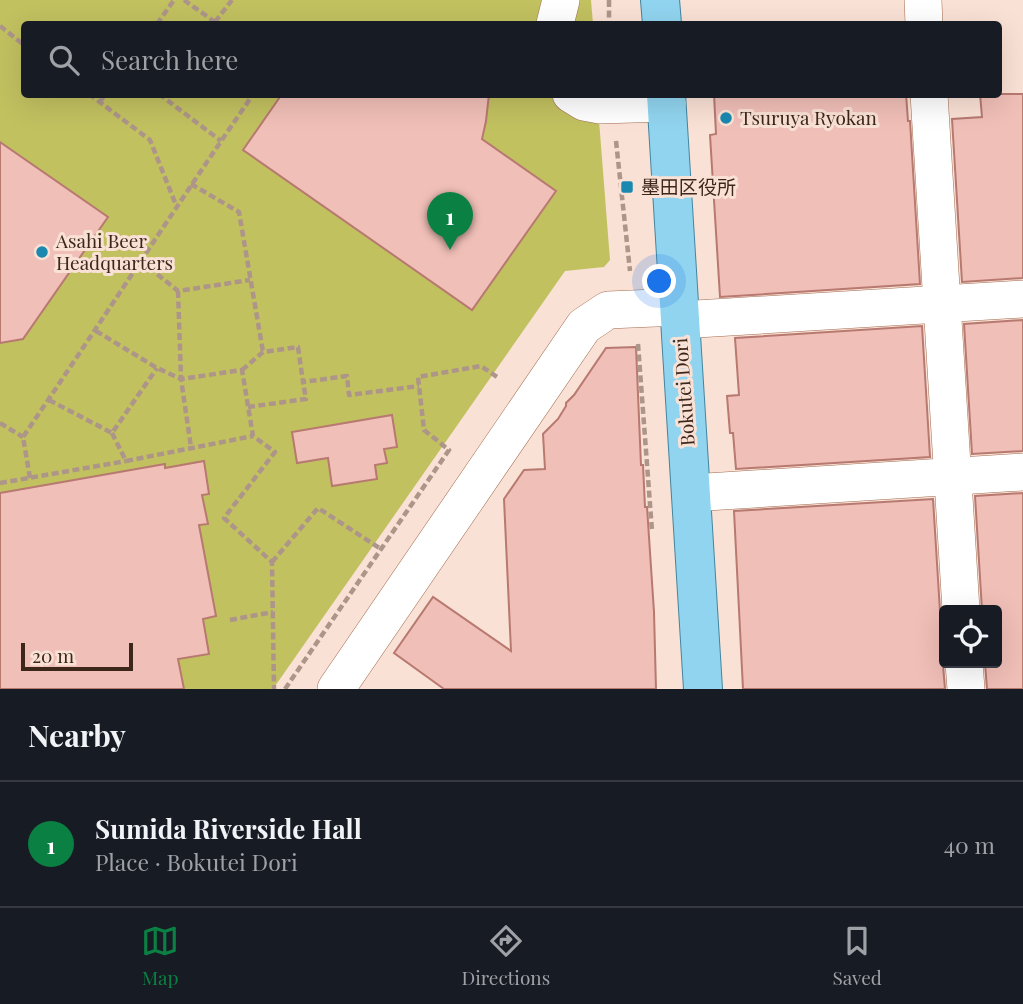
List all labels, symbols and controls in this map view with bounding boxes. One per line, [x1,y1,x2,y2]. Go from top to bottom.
search box [21,21,1002,98]
icon: search [45,41,83,79]
text: Search here [101,42,238,77]
place label: Tsuruya Ryokan [740,104,877,130]
marker: Tsuruya Ryokan [718,110,734,126]
place label: 墨田区役所 [641,173,736,199]
marker: 墨田区役所 [619,179,635,195]
pin: 1 [427,192,473,250]
place label: Asahi Beer Headquarters [55,227,173,275]
marker: Asahi Beer Headquarters [34,244,50,260]
your location [642,264,676,298]
street label: Bokutei Dori [666,337,700,447]
map controls [939,605,1002,668]
button: locate [939,605,1002,668]
scale bar [21,640,133,672]
text: 20 m [32,642,74,668]
text: Nearby [28,715,126,755]
text: Sumida Riverside Hall [95,811,362,846]
text: 1 [47,829,55,860]
text: 40 m [944,829,995,860]
text: Place · Bokutei Dori [95,846,298,877]
tab: Map [141,922,179,990]
tab: Directions [461,922,550,990]
tab: Saved [832,922,882,990]

